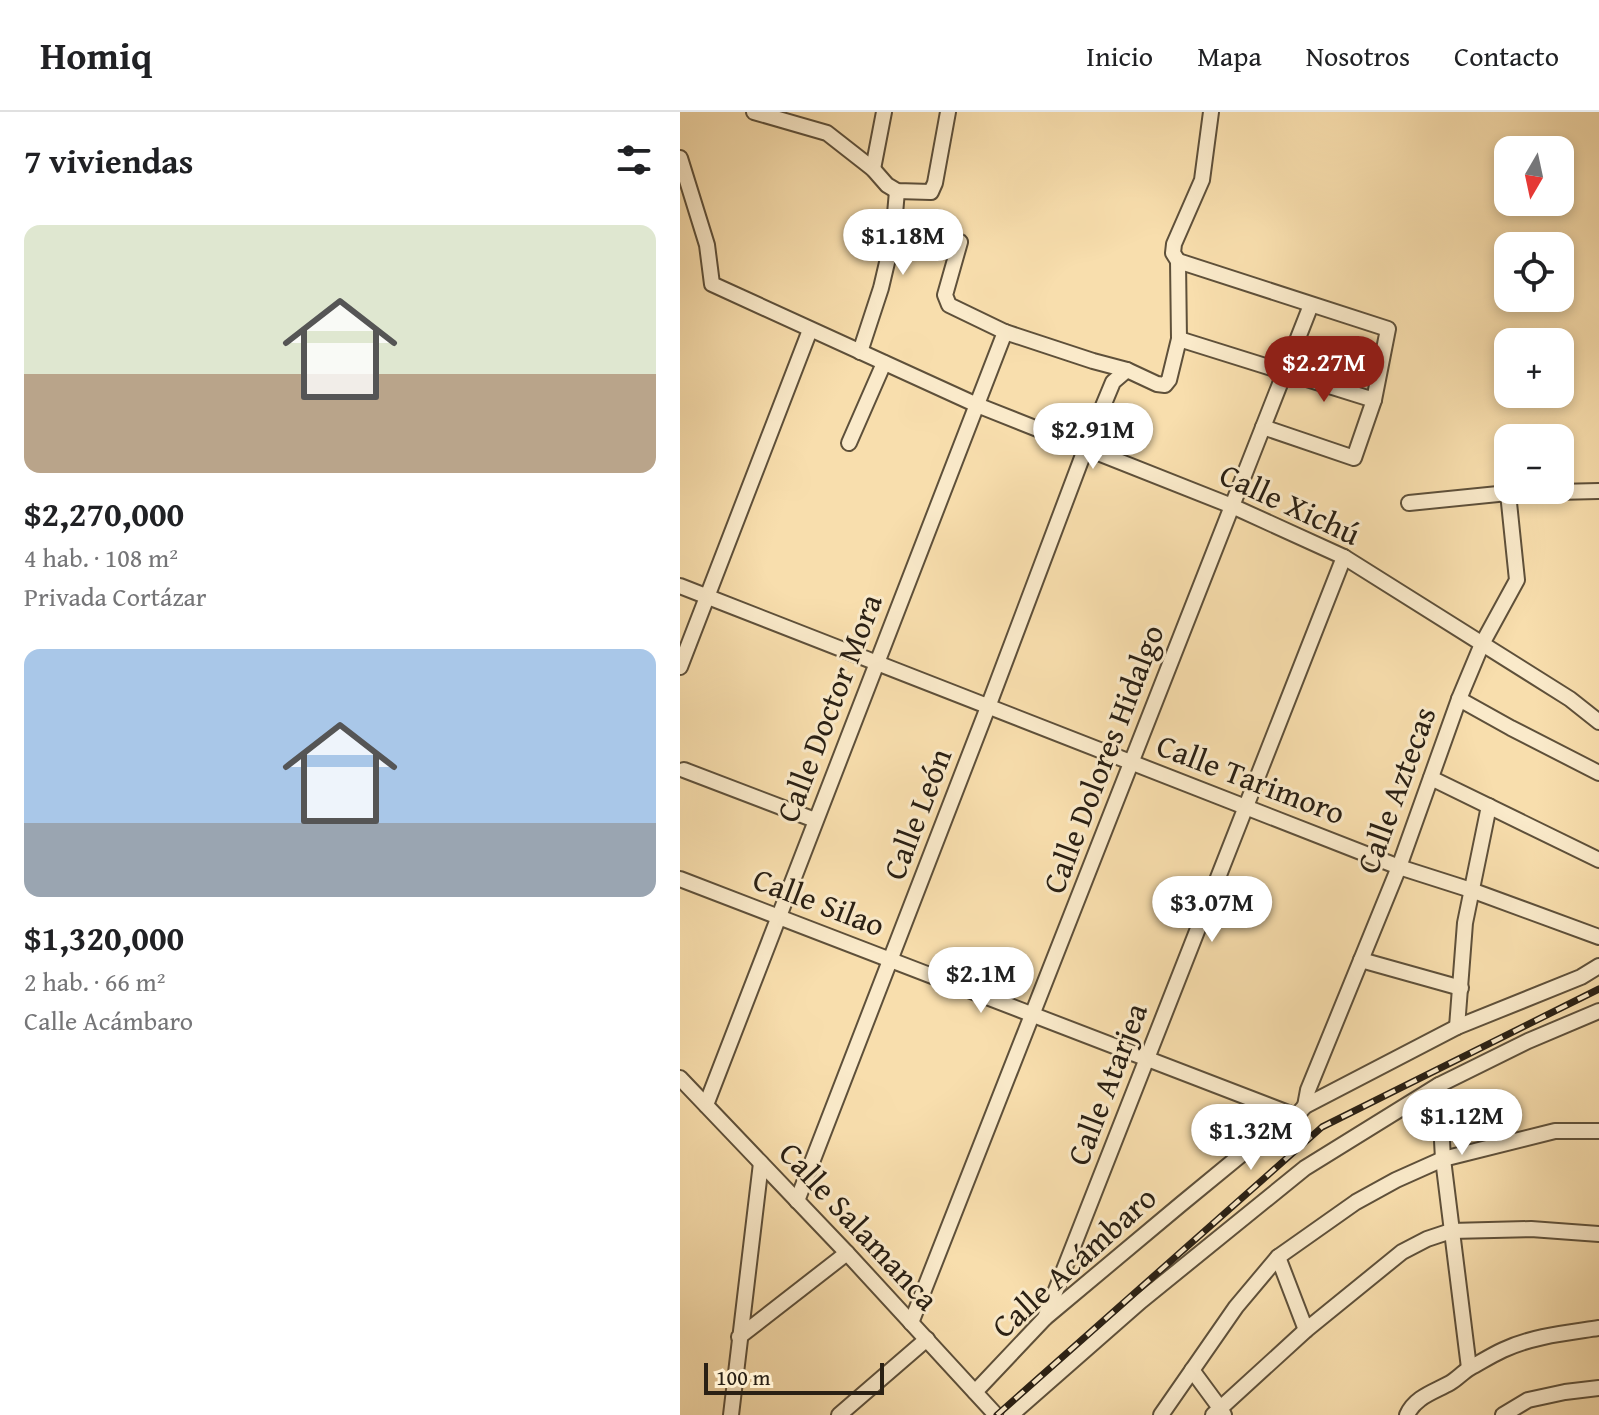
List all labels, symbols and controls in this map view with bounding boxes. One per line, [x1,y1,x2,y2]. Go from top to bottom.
text: Homiq [40,27,152,83]
text: Inicio [1086,35,1153,76]
text: Mapa [1197,35,1262,76]
text: Nosotros [1306,35,1410,76]
text: Contacto [1454,35,1559,76]
text: 7 viviendas [24,136,193,185]
north arrow [1494,136,1574,216]
map controls [1494,136,1574,504]
icon: filters [612,138,656,182]
pin: $1.18M [838,209,968,277]
text: $1.18M [861,215,945,254]
button: locate [1494,232,1574,312]
icon: home [268,277,412,421]
button: + [1494,328,1574,408]
pin: $2.27M [1259,336,1389,404]
text: $2.27M [1282,342,1366,381]
pin: $2.91M [1028,403,1158,471]
text: $2.91M [1051,409,1135,448]
button: − [1494,424,1574,504]
street label: Calle Xichú [1212,450,1369,557]
text: $2,270,000 [24,489,184,538]
text: 4 hab. · 108 m² [24,538,178,577]
text: Privada Cortázar [24,577,207,616]
street label: Calle Doctor Mora [763,587,894,829]
street label: Calle Dolores Hidalgo [1030,617,1175,900]
street label: Calle Aztecas [1344,700,1447,880]
icon: home [268,701,412,845]
street label: Calle Tarimoro [1150,721,1352,836]
street label: Calle León [870,741,963,886]
street label: Calle Silao [747,855,892,948]
pin: $3.07M [1147,876,1277,944]
text: $3.07M [1170,882,1254,921]
text: $1,320,000 [24,913,184,962]
pin: $2.1M [925,947,1037,1015]
text: $2.1M [946,953,1016,992]
text: 2 hab. · 66 m² [24,962,165,1001]
street label: Calle Atarjea [1054,996,1159,1172]
text: Calle Acámbaro [24,1001,193,1040]
pin: $1.12M [1397,1089,1527,1157]
text: $1.12M [1420,1095,1504,1134]
pin: $1.32M [1186,1104,1316,1172]
text: $1.32M [1209,1110,1293,1149]
street label: Calle Salamanca [769,1131,950,1321]
street label: Calle Acámbaro [981,1175,1167,1349]
scale bar [704,1359,884,1395]
text: 100 m [716,1361,771,1393]

